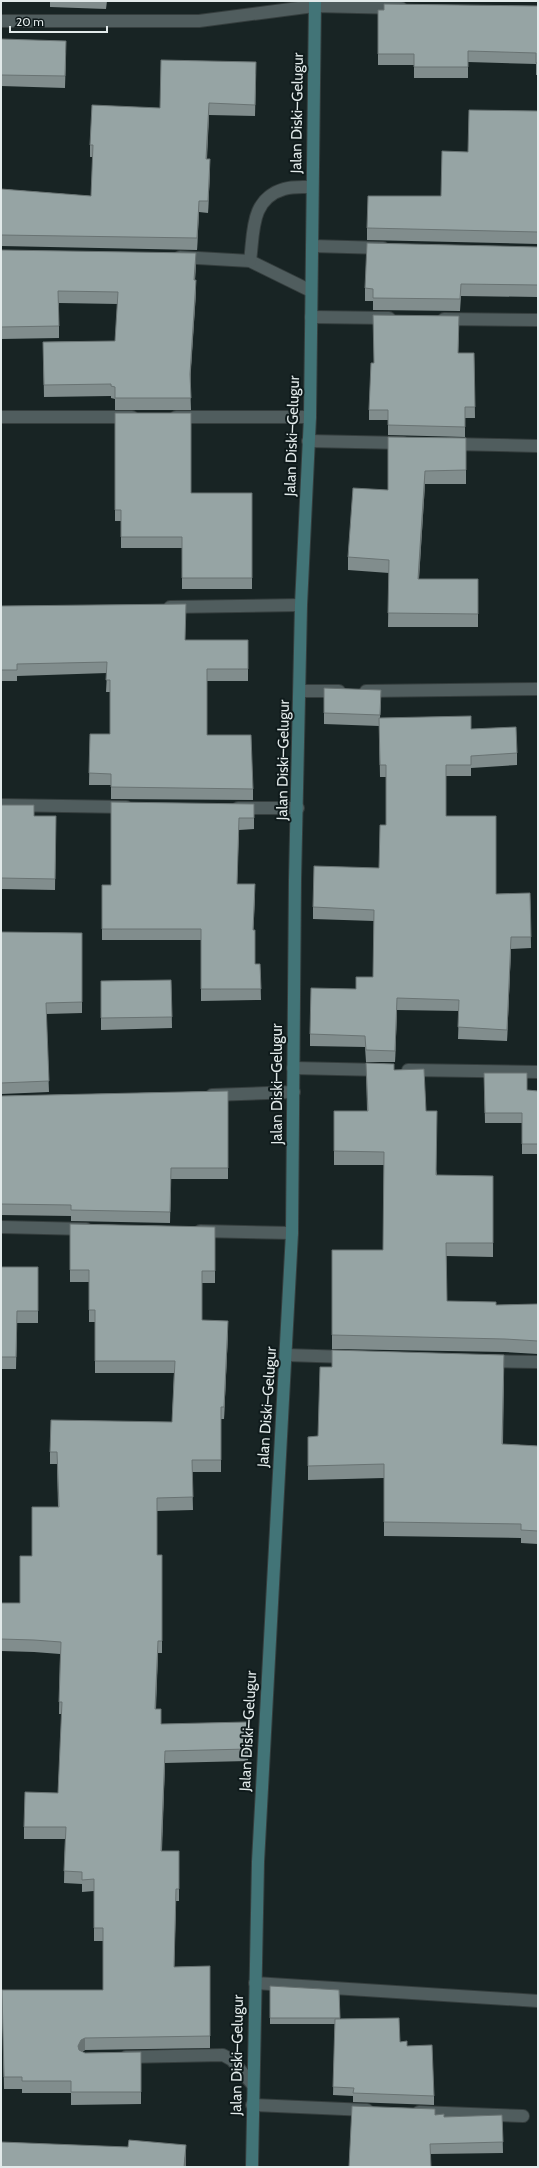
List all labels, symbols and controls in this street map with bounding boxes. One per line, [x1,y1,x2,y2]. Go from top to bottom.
scale bar [10,8,107,34]
text: 20 m [16,14,44,29]
street label: Jalan Diski–Gelugur [287,52,307,175]
street label: Jalan Diski–Gelugur [281,375,303,498]
street label: Jalan Diski–Gelugur [273,699,293,822]
street label: Jalan Diski–Gelugur [268,1023,286,1145]
street label: Jalan Diski–Gelugur [254,1346,280,1469]
street label: Jalan Diski–Gelugur [236,1670,260,1793]
street label: Jalan Diski–Gelugur [227,1994,247,2117]

